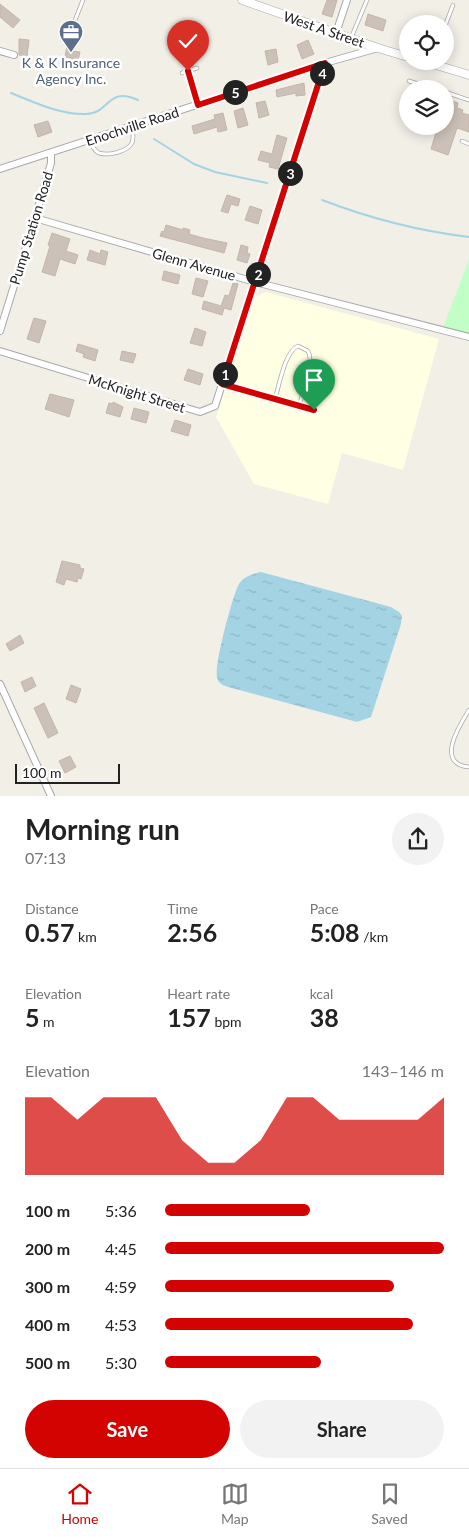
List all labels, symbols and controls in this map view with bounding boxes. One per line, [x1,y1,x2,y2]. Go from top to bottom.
street label: West A Street [281,7,367,51]
map controls [399,15,454,135]
button: locate [399,15,454,70]
office icon: K & K Insurance Agency Inc. [58,19,84,53]
pin [167,20,209,71]
icon: check [174,27,202,55]
place label: K & K Insurance Agency Inc. [22,54,120,87]
pin: 4 [310,60,334,86]
text: 4 [318,65,327,82]
pin: 5 [222,80,248,104]
button: layers [399,80,454,135]
text: 5 [231,84,240,101]
street label: Enochville Road [83,103,181,149]
pin: 3 [278,160,302,186]
text: 3 [286,165,295,182]
street label: Pump Station Road [6,169,56,287]
street label: Glenn Avenue [150,244,238,284]
pin: 2 [246,262,270,286]
text: 2 [254,266,263,283]
pin [293,359,335,410]
pin: 1 [212,362,238,386]
text: 1 [221,366,230,383]
icon: arrive [300,366,328,394]
street label: McKnight Street [87,370,187,416]
scale bar [15,761,120,784]
text: 100 m [22,764,61,781]
text: Morning run [25,812,180,846]
button: share [392,813,444,865]
text: 07:13 [25,848,66,867]
text: Distance [25,900,79,917]
text: Time [167,900,198,917]
text: Pace [310,900,339,917]
text: 0.57 [25,917,74,947]
text: 2:56 [167,917,217,947]
text: 5:08 [310,917,360,947]
text: km [74,928,97,945]
text: /km [360,928,388,945]
text: Elevation [25,985,82,1002]
text: Heart rate [167,985,230,1002]
text: kcal [310,985,333,1002]
text: 5 [25,1002,40,1032]
text: 157 [167,1002,211,1032]
text: 38 [310,1002,339,1032]
text: m [40,1013,55,1030]
text: bpm [211,1013,242,1030]
text: Elevation [25,1061,90,1080]
text: 143–146 m [362,1061,444,1080]
text: 100 m [25,1201,70,1220]
text: 5:36 [105,1201,137,1220]
text: 200 m [25,1239,70,1258]
text: 4:45 [105,1239,137,1258]
text: 300 m [25,1277,70,1296]
text: 4:59 [105,1277,137,1296]
text: 400 m [25,1315,70,1334]
text: 4:53 [105,1315,137,1334]
text: 500 m [25,1353,70,1372]
text: 5:30 [105,1353,137,1372]
button: Save [25,1400,230,1458]
button: Share [240,1400,444,1458]
tab: Home [61,1480,99,1527]
tab: Map [221,1480,249,1527]
tab: Saved [371,1480,408,1527]

